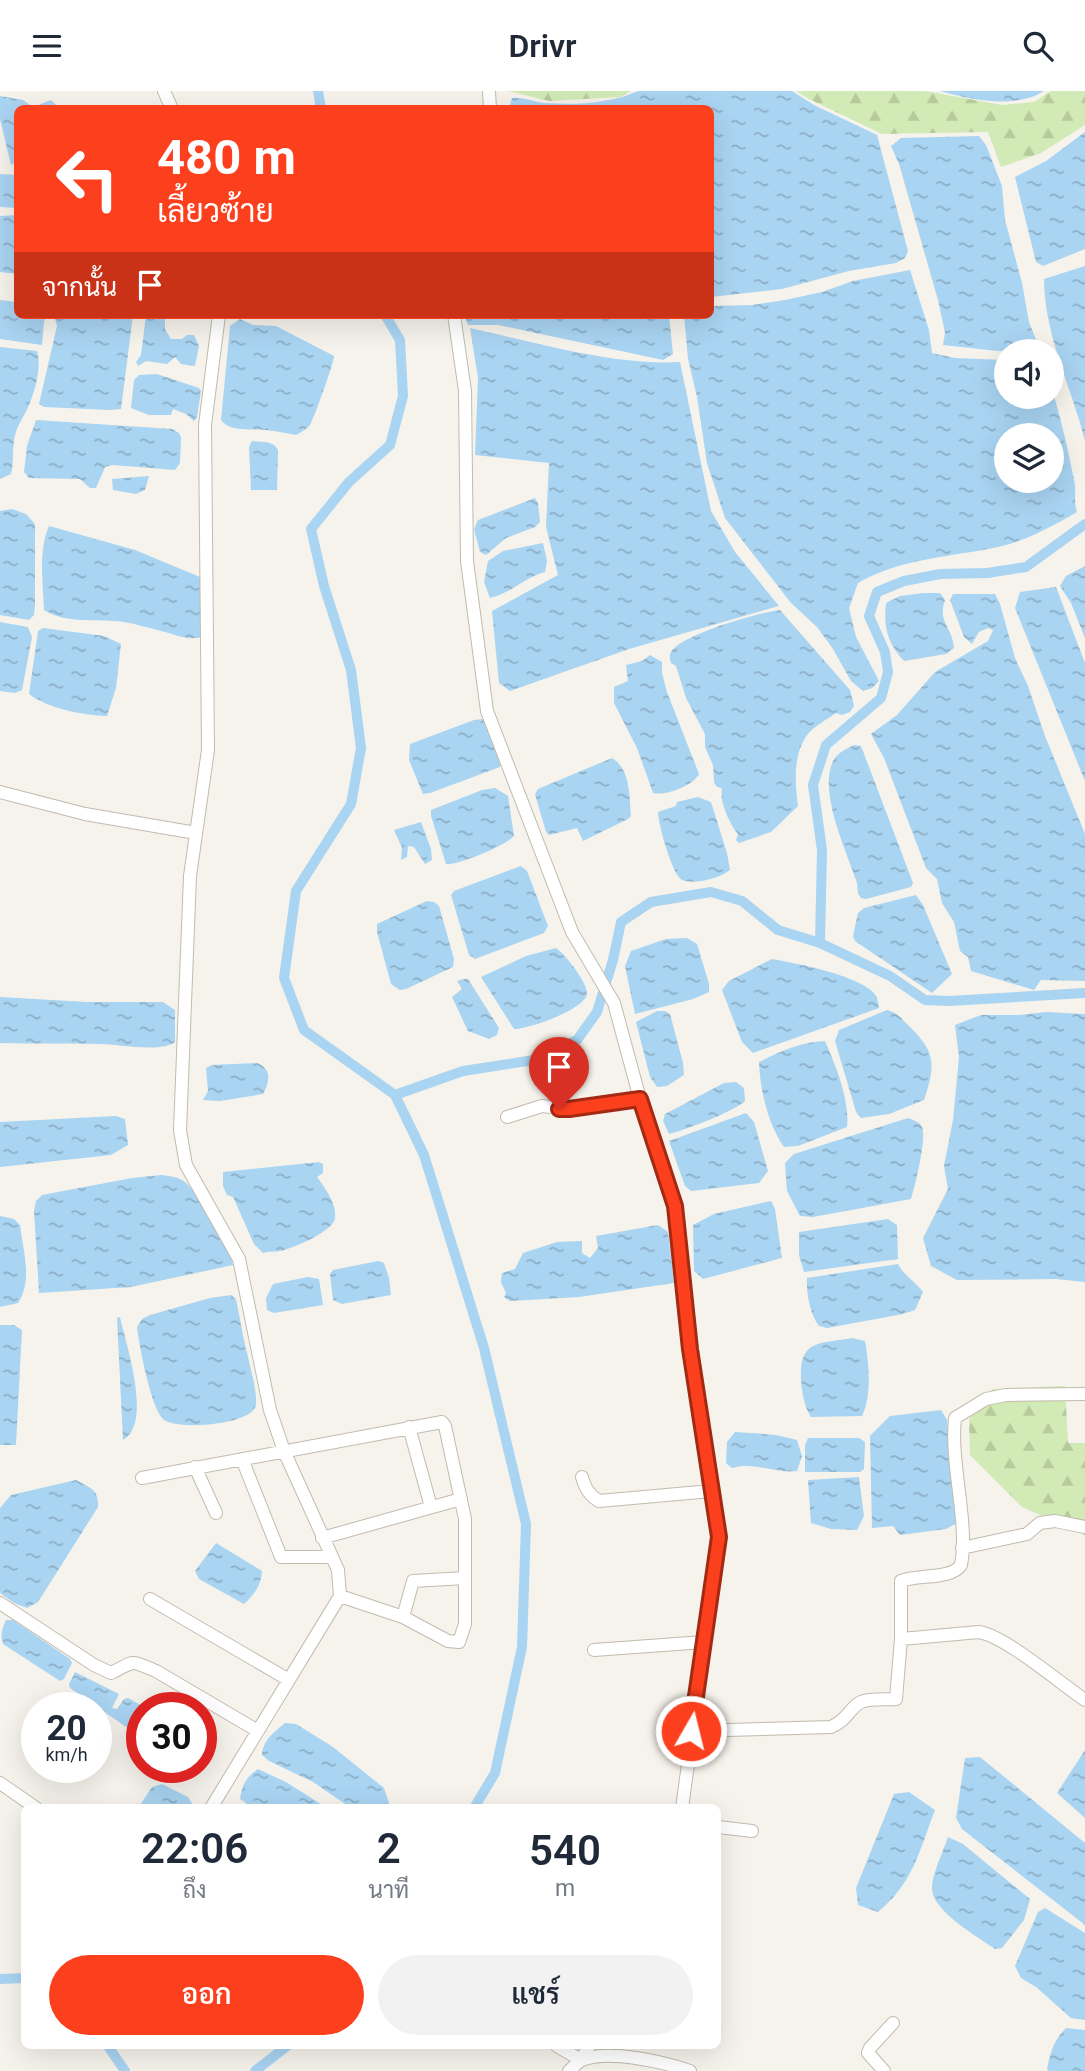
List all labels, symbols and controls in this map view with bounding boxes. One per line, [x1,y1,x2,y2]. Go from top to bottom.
icon: menu [28,27,66,65]
text: Drivr [508,27,577,65]
icon: search [1019,27,1057,65]
text: 480 m [157,129,296,186]
icon: left [42,133,133,224]
text: เลี้ยวซ้าย [157,192,274,230]
icon: arrive [131,266,169,304]
text: จากนั้น [42,272,117,302]
map controls [994,339,1064,493]
button: sound [994,339,1064,409]
button: layers [994,423,1064,493]
pin [529,1037,589,1109]
icon: arrive [540,1048,578,1086]
speed limit sign: 30 [126,1692,217,1783]
position arrow [654,1694,728,1768]
text: 20 [46,1708,87,1749]
text: km/h [45,1744,88,1765]
text: 22:06 [141,1824,248,1873]
text: 2 [377,1824,401,1873]
text: 540 [529,1826,601,1875]
text: m [555,1875,575,1902]
text: ถึง [183,1877,207,1904]
text: นาที [368,1877,409,1904]
button: ออก [49,1955,364,2035]
button: แชร์ [378,1955,693,2035]

